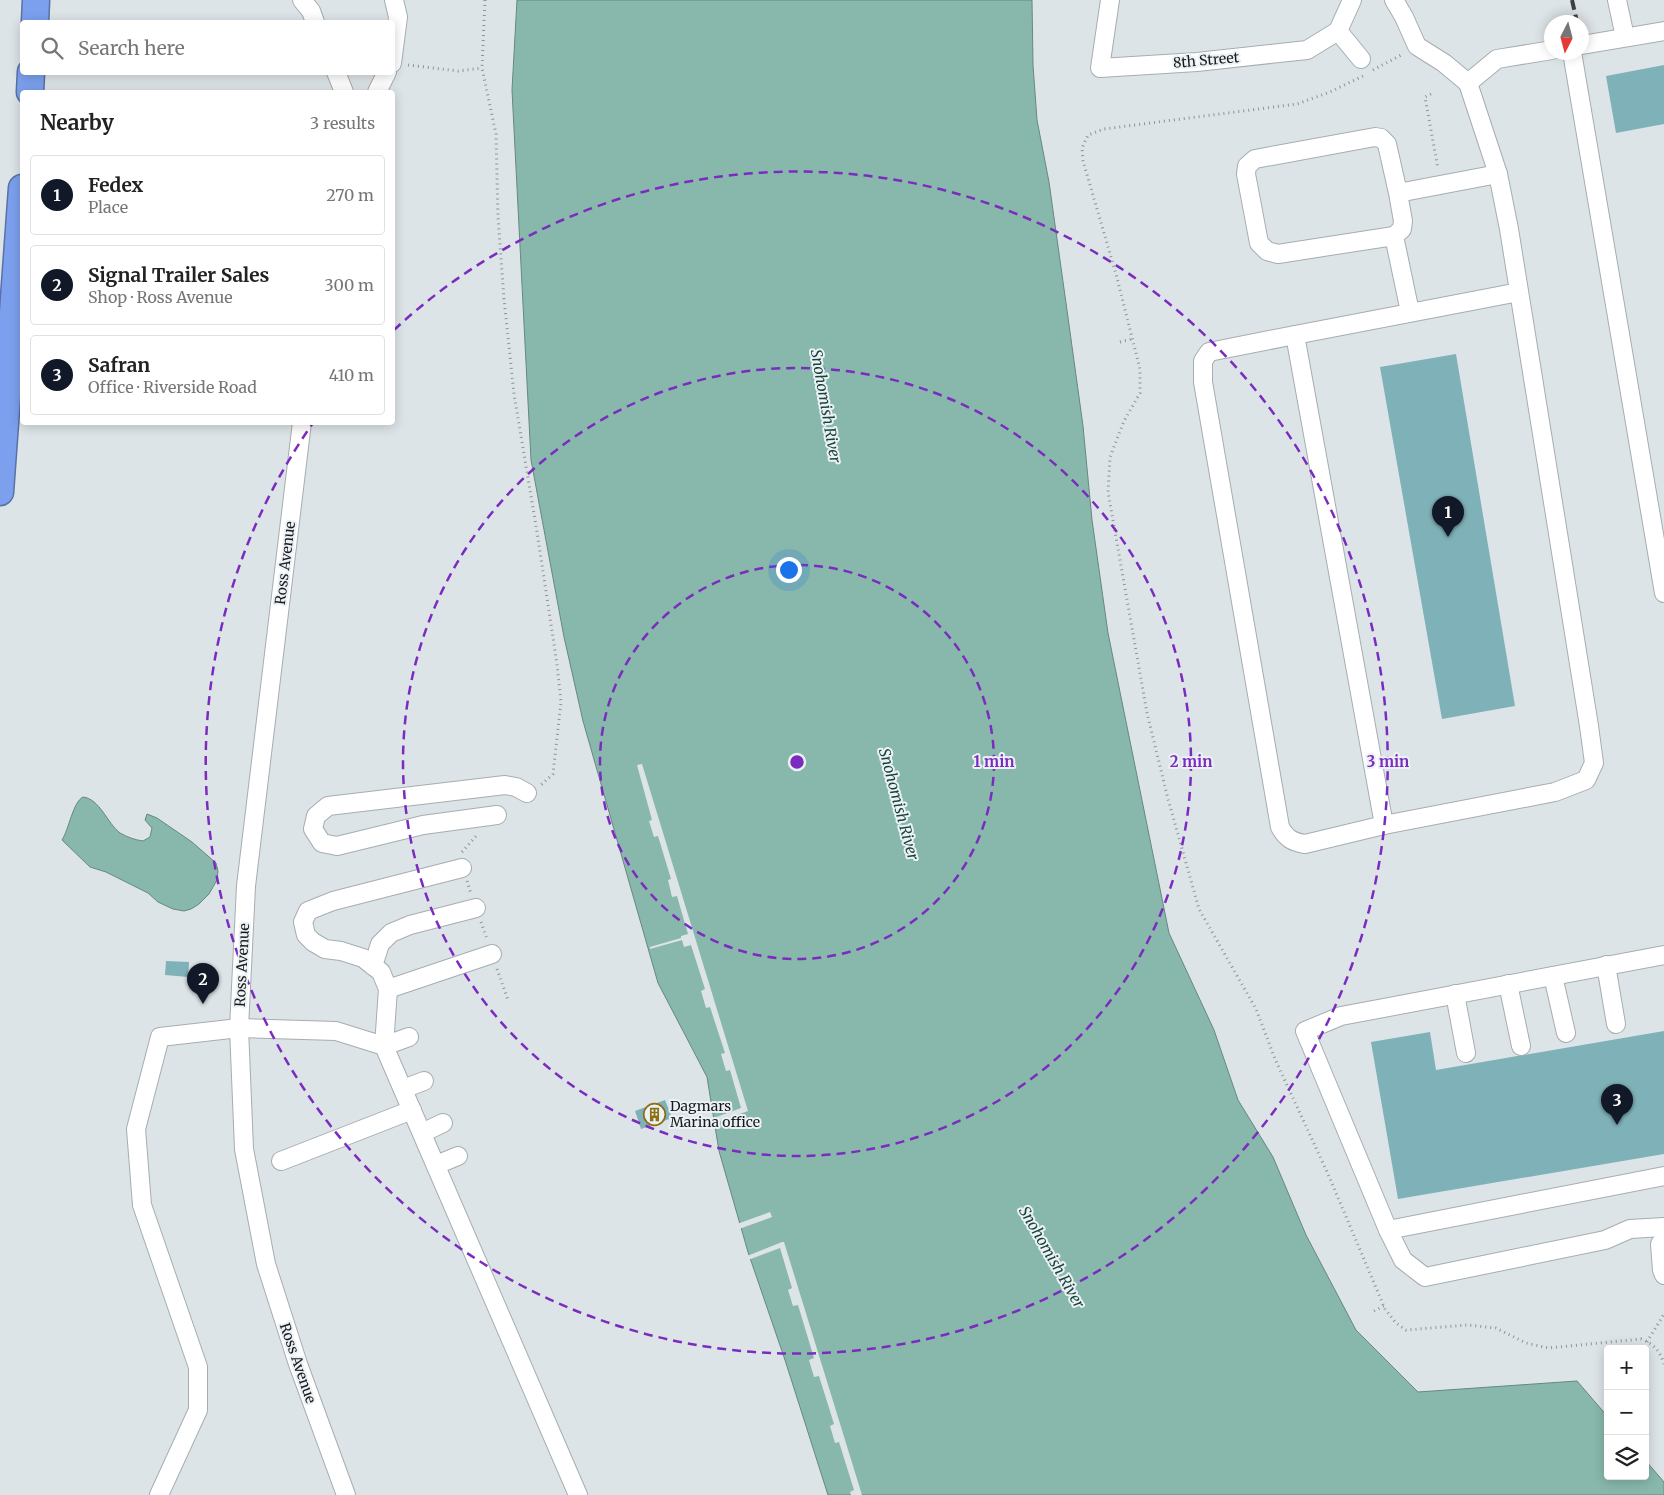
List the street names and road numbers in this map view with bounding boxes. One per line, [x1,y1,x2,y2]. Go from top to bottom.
street label: 8th Street [1172,48,1240,72]
street label: Ross Avenue [271,520,299,606]
street label: Ross Avenue [231,923,253,1007]
street label: Ross Avenue [276,1320,320,1406]

